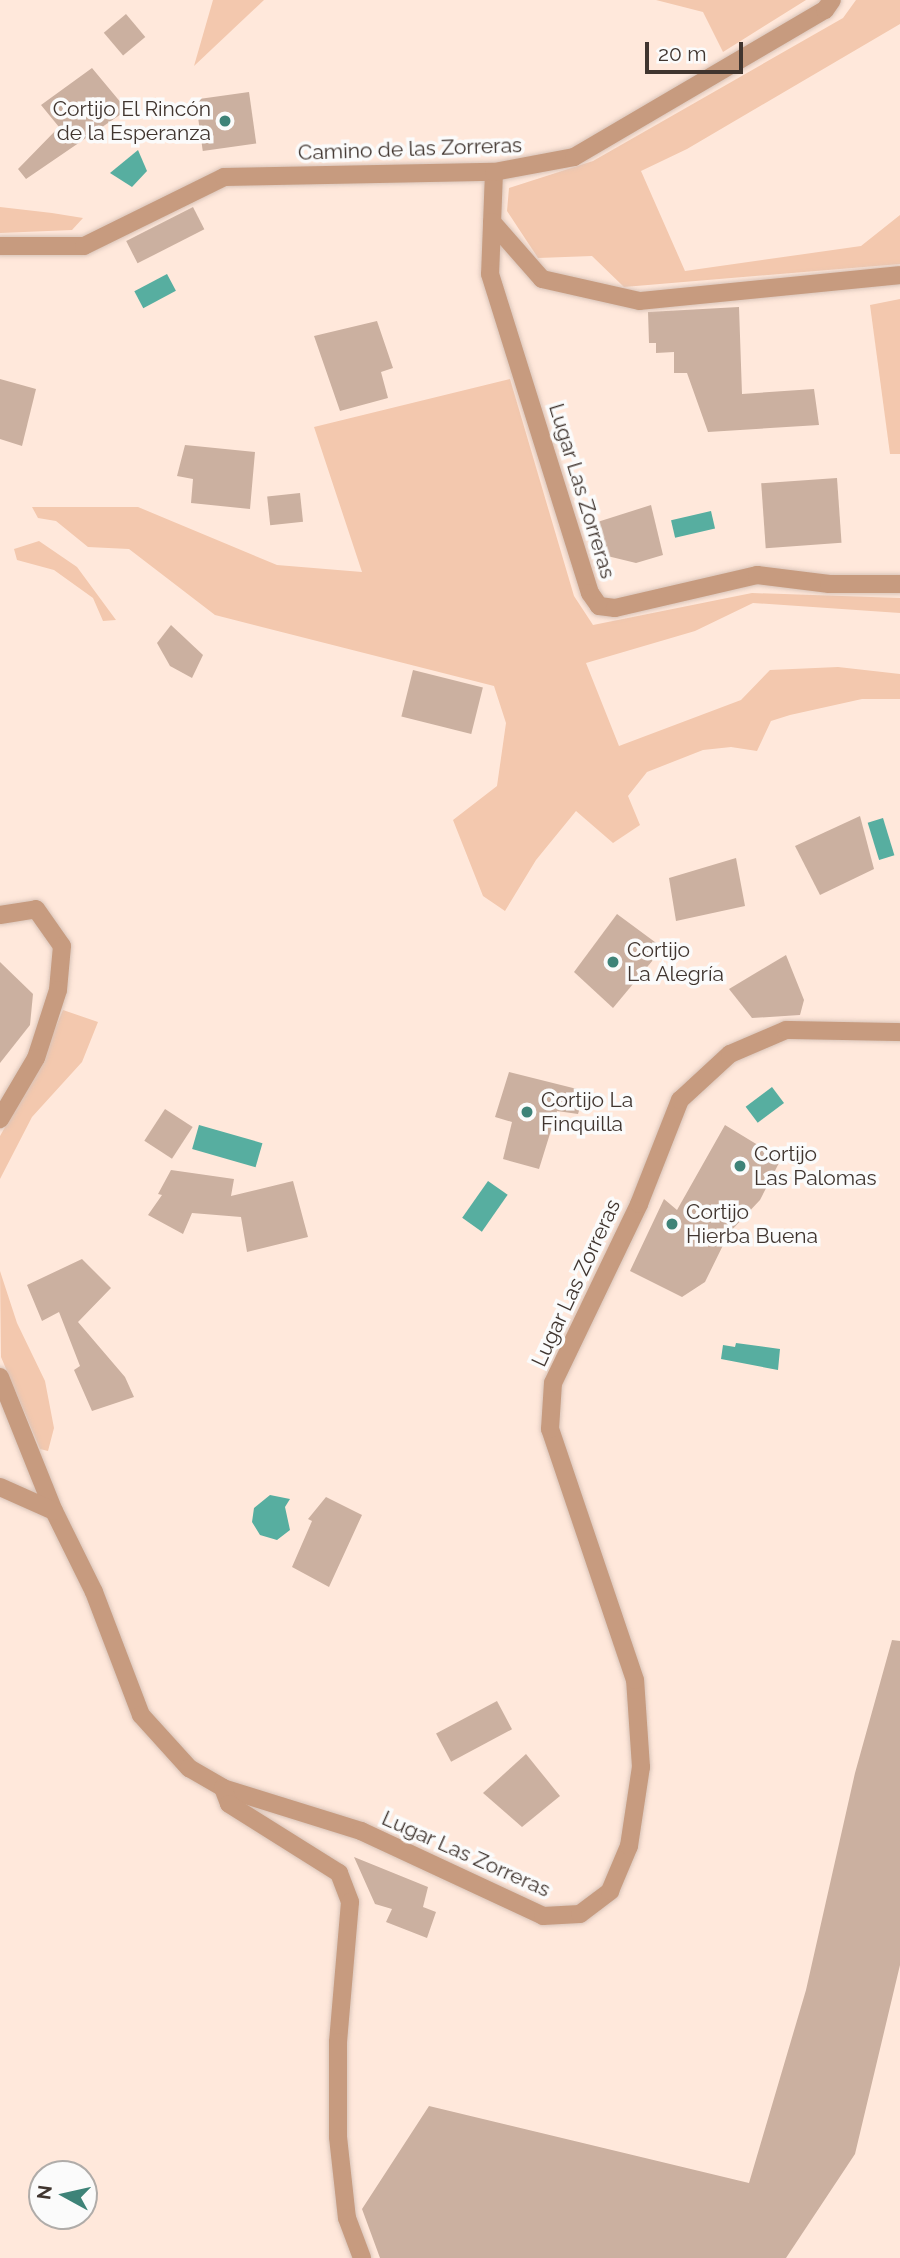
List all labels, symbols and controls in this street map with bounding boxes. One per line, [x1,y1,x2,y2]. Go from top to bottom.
scale bar [648,28,746,72]
text: 20 m [658,41,706,66]
place label: Cortijo El Rincón de la Esperanza [52,96,211,146]
marker: Cortijo El Rincón de la Esperanza [217,113,233,129]
street label: Camino de las Zorreras [298,132,522,166]
street label: Lugar Las Zorreras [543,400,621,582]
place label: Cortijo La Alegría [627,937,725,987]
marker: Cortijo La Alegría [605,954,621,970]
place label: Cortijo La Finquilla [541,1087,633,1137]
marker: Cortijo La Finquilla [519,1104,535,1120]
place label: Cortijo Las Palomas [754,1141,877,1191]
marker: Cortijo Las Palomas [732,1158,748,1174]
street label: Lugar Las Zorreras [526,1195,626,1371]
place label: Cortijo Hierba Buena [686,1199,818,1249]
marker: Cortijo Hierba Buena [664,1216,680,1232]
street label: Lugar Las Zorreras [378,1805,554,1903]
north arrow [28,2160,98,2230]
text: N [32,2184,56,2201]

